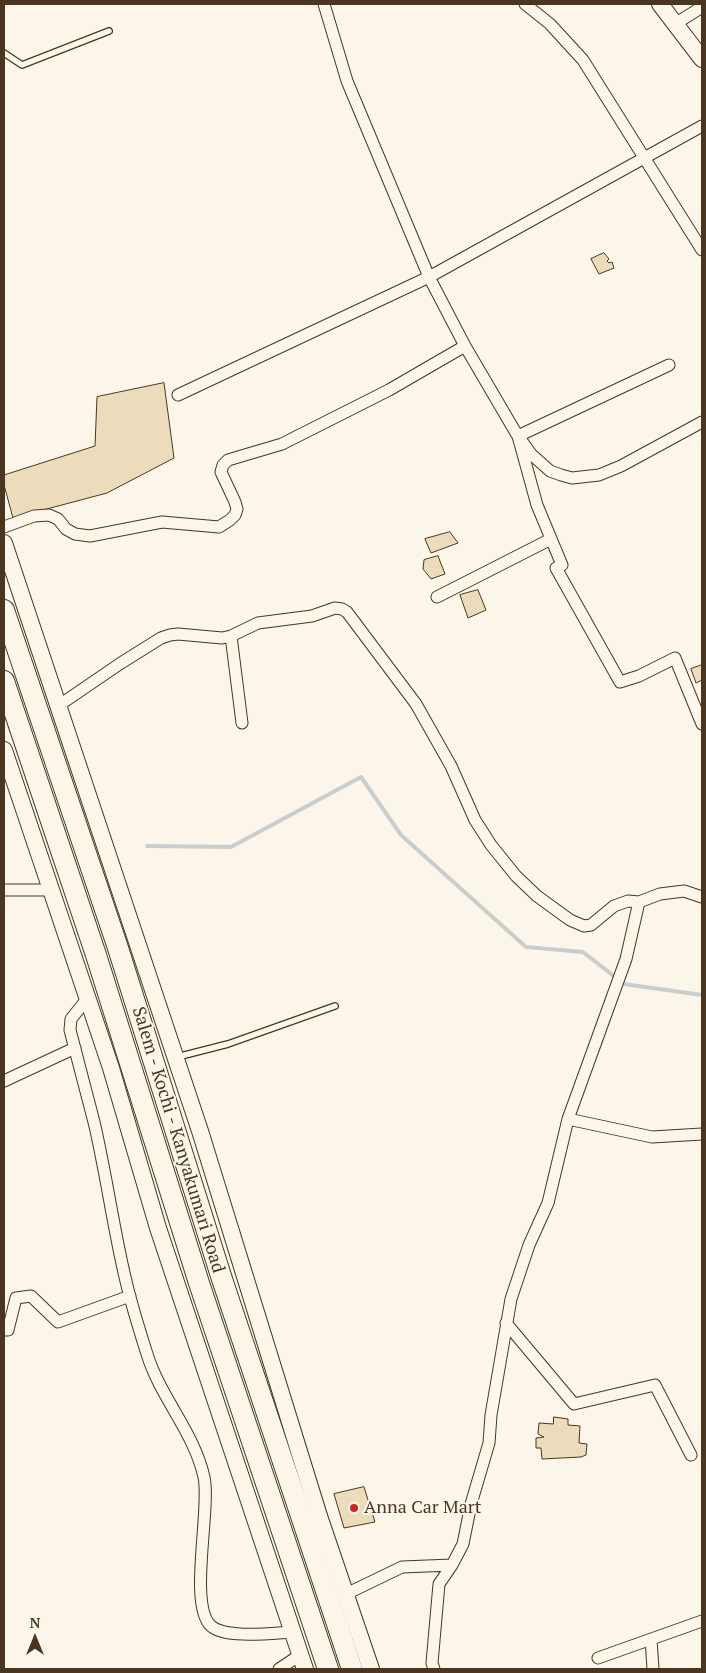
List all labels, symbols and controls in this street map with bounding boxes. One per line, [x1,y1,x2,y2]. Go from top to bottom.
street label: Salem - Kochi - Kanyakumari Road [127,1004,229,1276]
place label: Anna Car Mart [364,1497,481,1519]
marker: Anna Car Mart [348,1502,360,1514]
north arrow [10,1613,60,1663]
text: N [30,1613,40,1632]

